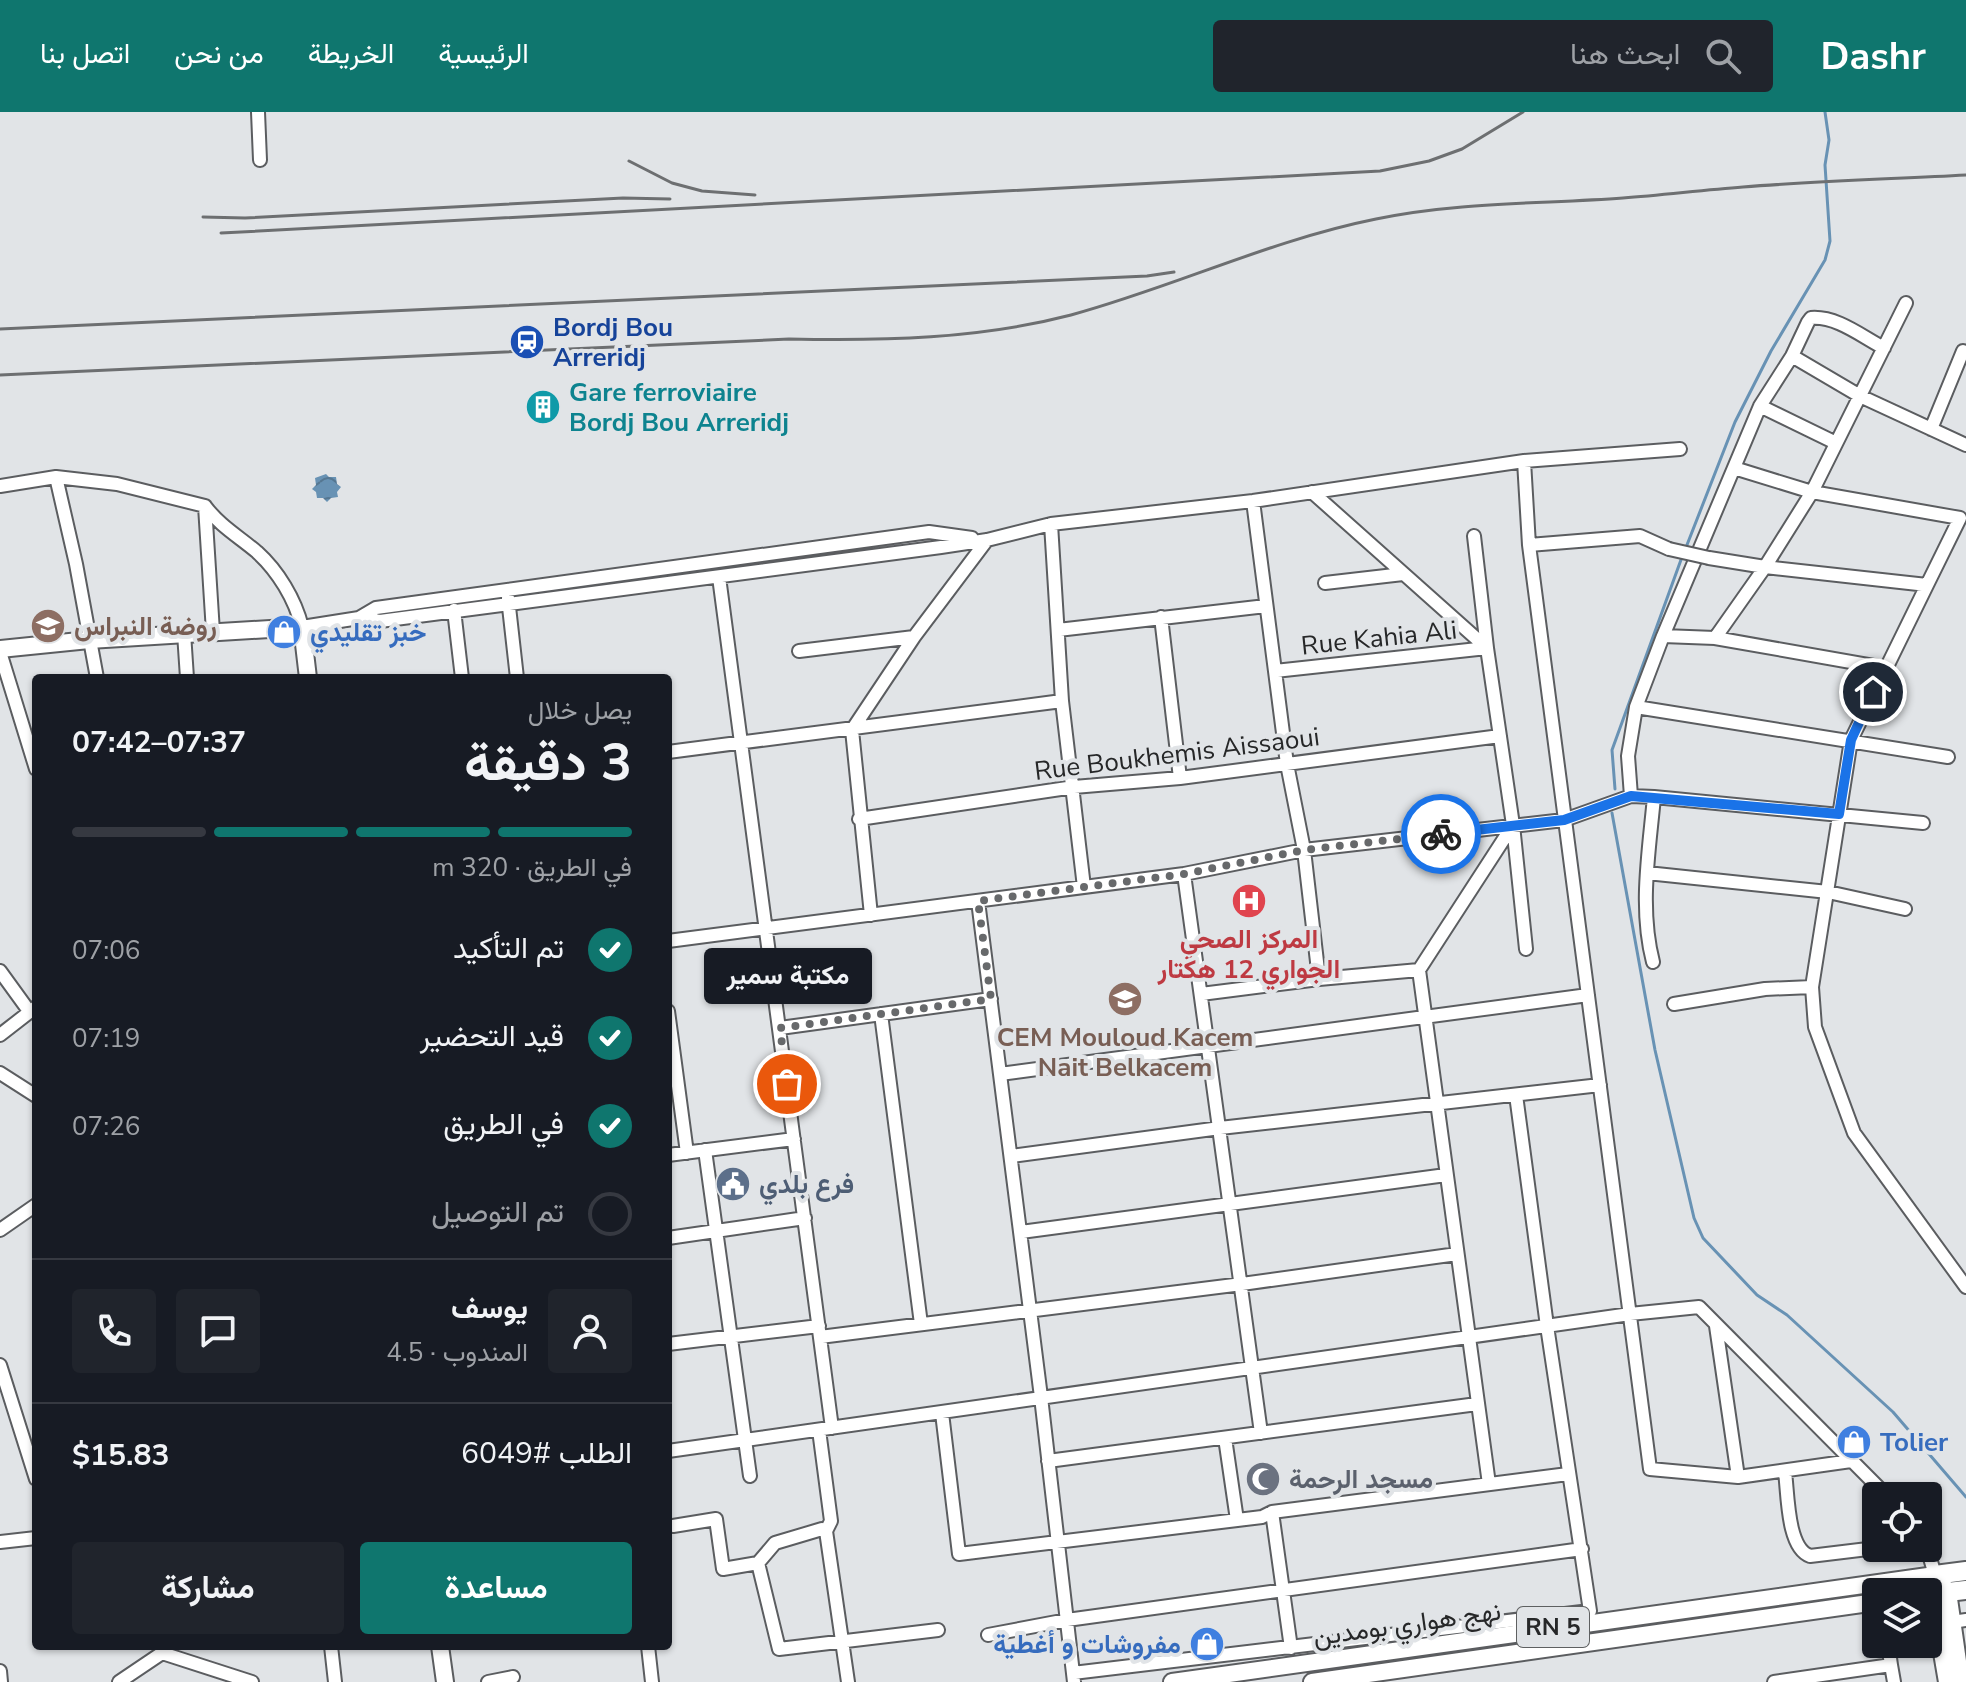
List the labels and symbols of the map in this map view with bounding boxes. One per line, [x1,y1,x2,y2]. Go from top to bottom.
place label: Bordj Bou Arreridj [553,310,673,375]
station icon: Bordj Bou Arreridj [508,323,546,361]
place label: Gare ferroviaire Bordj Bou Arreridj [569,375,789,440]
building icon: Gare ferroviaire Bordj Bou Arreridj [524,388,562,426]
school or university icon: روضة النبراس [29,607,67,645]
place label: روضة النبراس [74,609,217,644]
street label: Rue Kahia Ali [1299,612,1459,664]
shop icon: خبز تقليدي [265,613,303,651]
place label: خبز تقليدي [310,615,426,654]
pin [1839,658,1907,726]
street label: Rue Boukhemis Aissaoui [1032,719,1322,789]
courier [1401,794,1481,874]
hospital icon: المركز الصحي الجواري 12 هكتار [1230,882,1268,920]
place label: المركز الصحي الجواري 12 هكتار [1157,922,1340,991]
callout: مكتبة سمير [703,948,871,1004]
school or university icon: CEM Mouloud Kacem Nait Belkacem [1106,980,1144,1018]
place label: CEM Mouloud Kacem Nait Belkacem [997,1020,1253,1085]
pin [753,1050,821,1118]
public building icon: فرع بلدي [714,1165,752,1203]
place label: فرع بلدي [759,1167,854,1206]
shop icon: Tolier [1835,1423,1873,1461]
place label: Tolier [1880,1425,1949,1460]
mosque icon: مسجد الرحمة [1244,1460,1282,1498]
place label: مسجد الرحمة [1289,1462,1433,1497]
street label: نهج هواري بومدين [1311,1594,1504,1657]
road number: RN 5 [1517,1607,1589,1647]
shop icon: مفروشات و أغطية [1188,1625,1226,1663]
place label: مفروشات و أغطية [993,1627,1181,1662]

